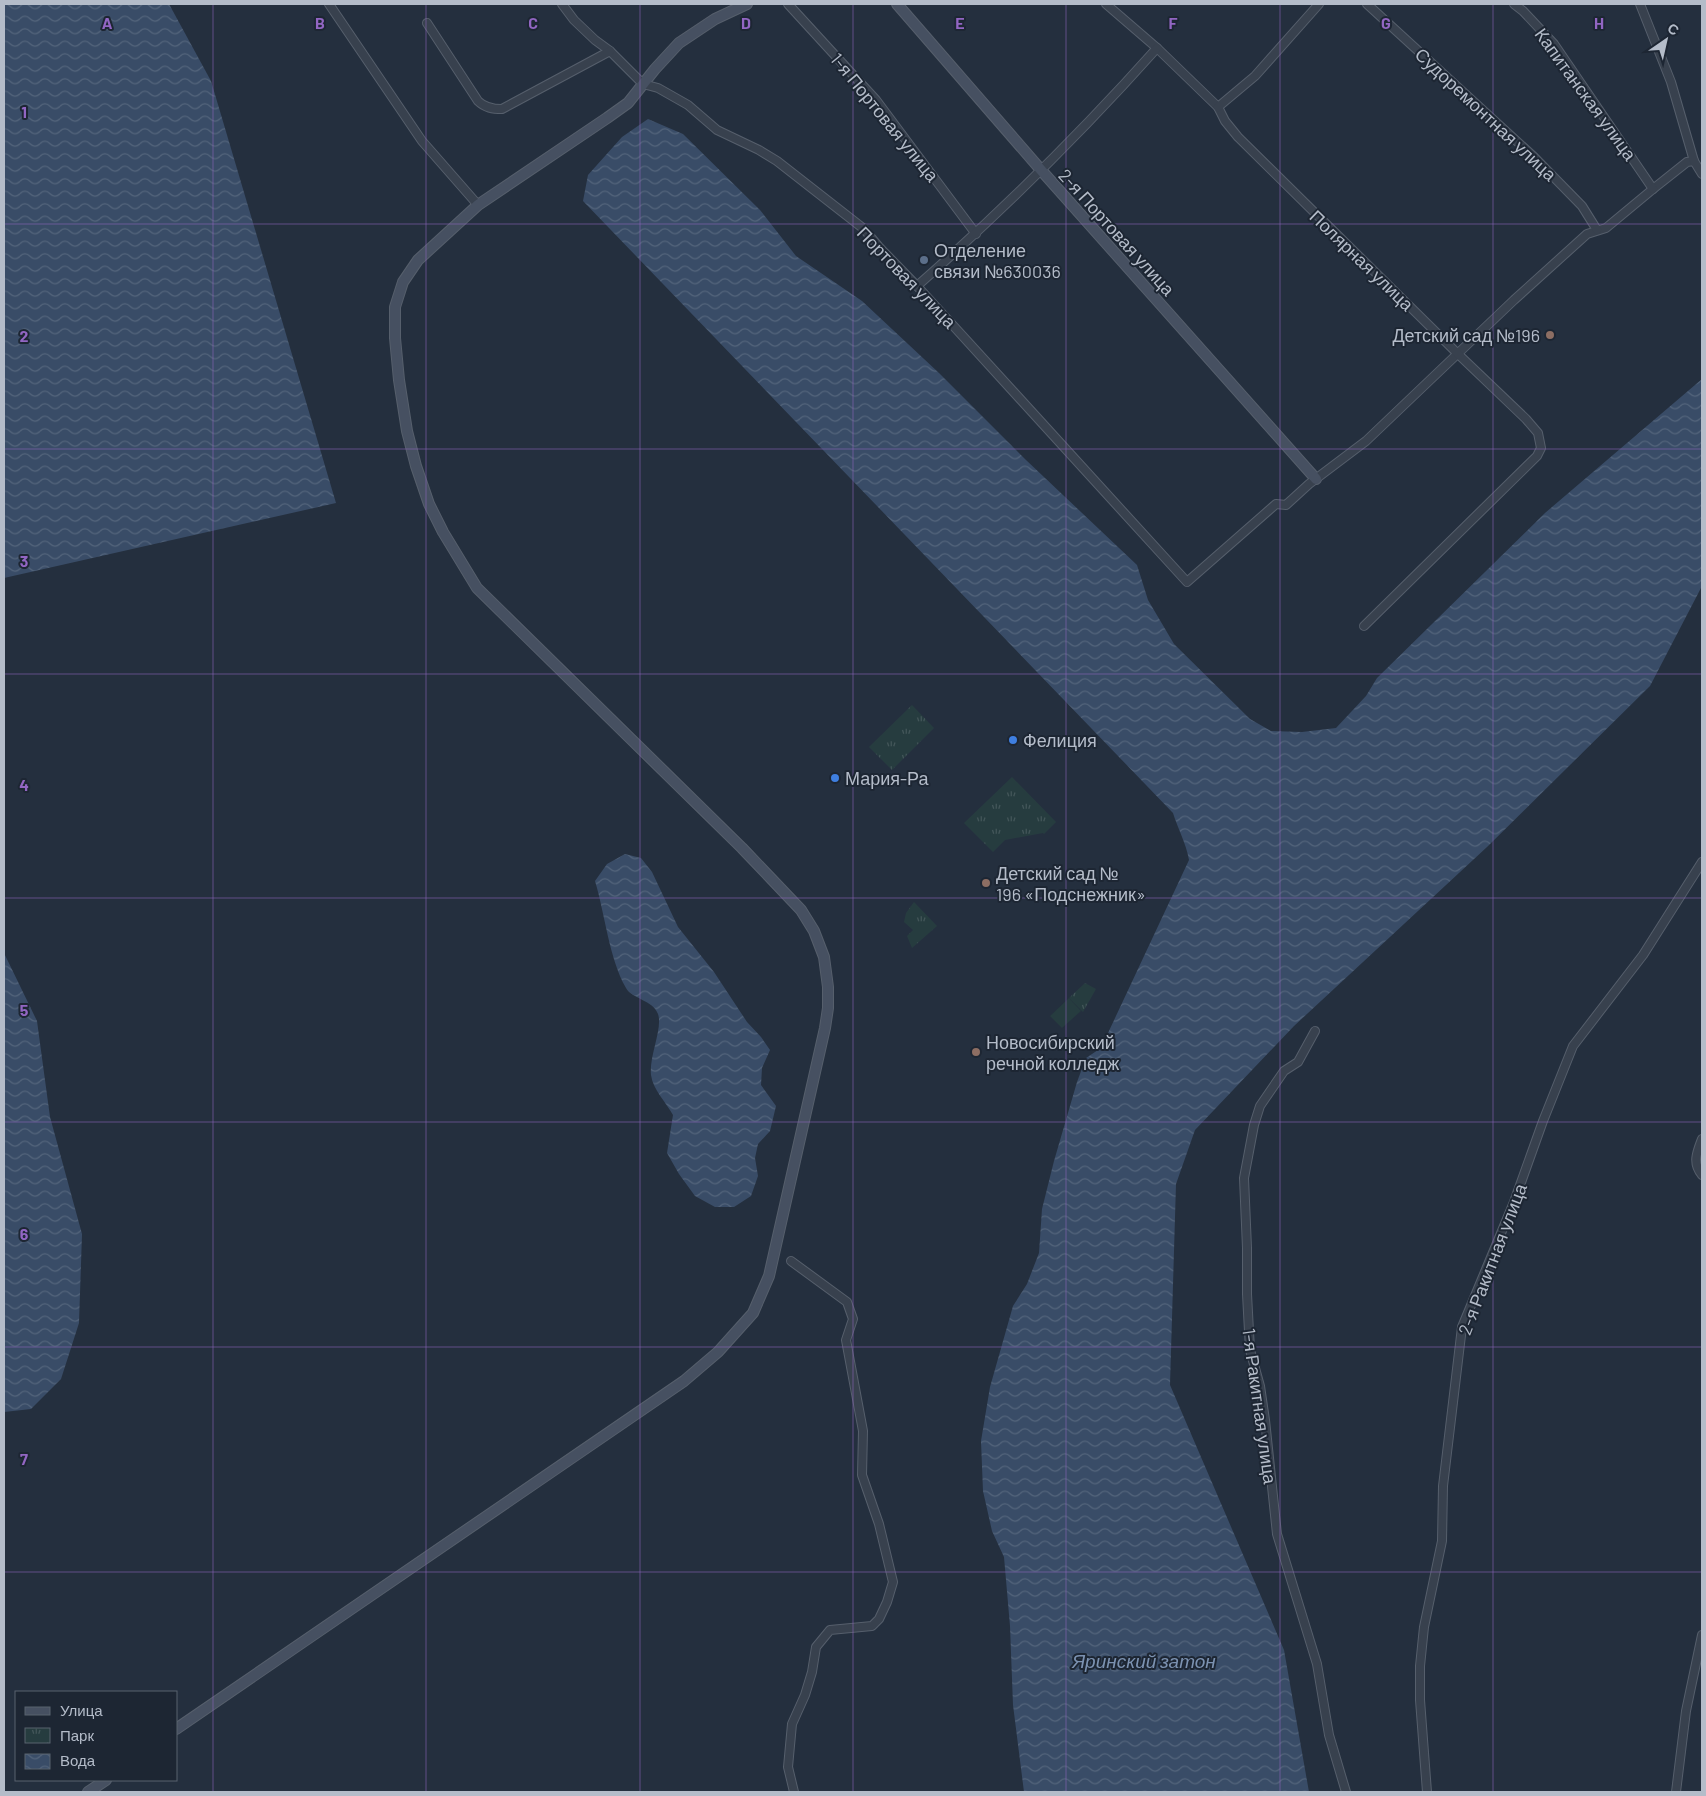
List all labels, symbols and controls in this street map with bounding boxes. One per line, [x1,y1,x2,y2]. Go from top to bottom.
text: A [102,13,113,32]
text: B [315,13,325,32]
text: C [528,13,538,32]
text: D [741,13,751,32]
text: E [955,13,965,32]
text: F [1169,13,1178,32]
text: G [1381,13,1391,32]
text: H [1594,13,1604,32]
north arrow [1641,15,1691,65]
text: С [1665,19,1682,39]
street label: Капитанская улица [1531,23,1642,165]
street label: Судоремонтная улица [1411,43,1562,186]
street label: 1-я Портовая улица [826,48,944,187]
text: 1 [21,102,27,121]
street label: 2-я Портовая улица [1054,164,1180,301]
street label: Полярная улица [1306,205,1419,316]
street label: Портовая улица [853,222,962,333]
place label: Отделение связи №630036 [934,239,1061,282]
marker: Отделение связи №630036 [918,254,930,266]
place label: Детский сад №196 [1392,324,1540,346]
text: 2 [20,326,29,345]
marker: Детский сад №196 [1544,329,1556,341]
text: 3 [20,551,28,570]
place label: Фелиция [1023,729,1097,751]
marker: Фелиция [1007,734,1019,746]
place label: Мария-Ра [845,767,930,789]
marker: Мария-Ра [829,772,841,784]
text: 4 [19,775,29,794]
place label: Детский сад № 196 «Подснежник» [996,862,1146,905]
marker: Детский сад № 196 «Подснежник» [980,877,992,889]
text: 5 [20,1000,29,1019]
place label: Новосибирский речной колледж [986,1031,1119,1074]
marker: Новосибирский речной колледж [970,1046,982,1058]
street label: 2-я Ракитная улица [1453,1179,1531,1338]
text: 6 [20,1224,29,1243]
street label: 1-я Ракитная улица [1238,1327,1282,1486]
text: 7 [20,1449,28,1468]
water label: Яринский затон [1071,1649,1216,1672]
legend [15,1691,178,1781]
text: Улица [60,1701,103,1719]
text: Парк [60,1726,94,1744]
text: Вода [60,1751,96,1769]

